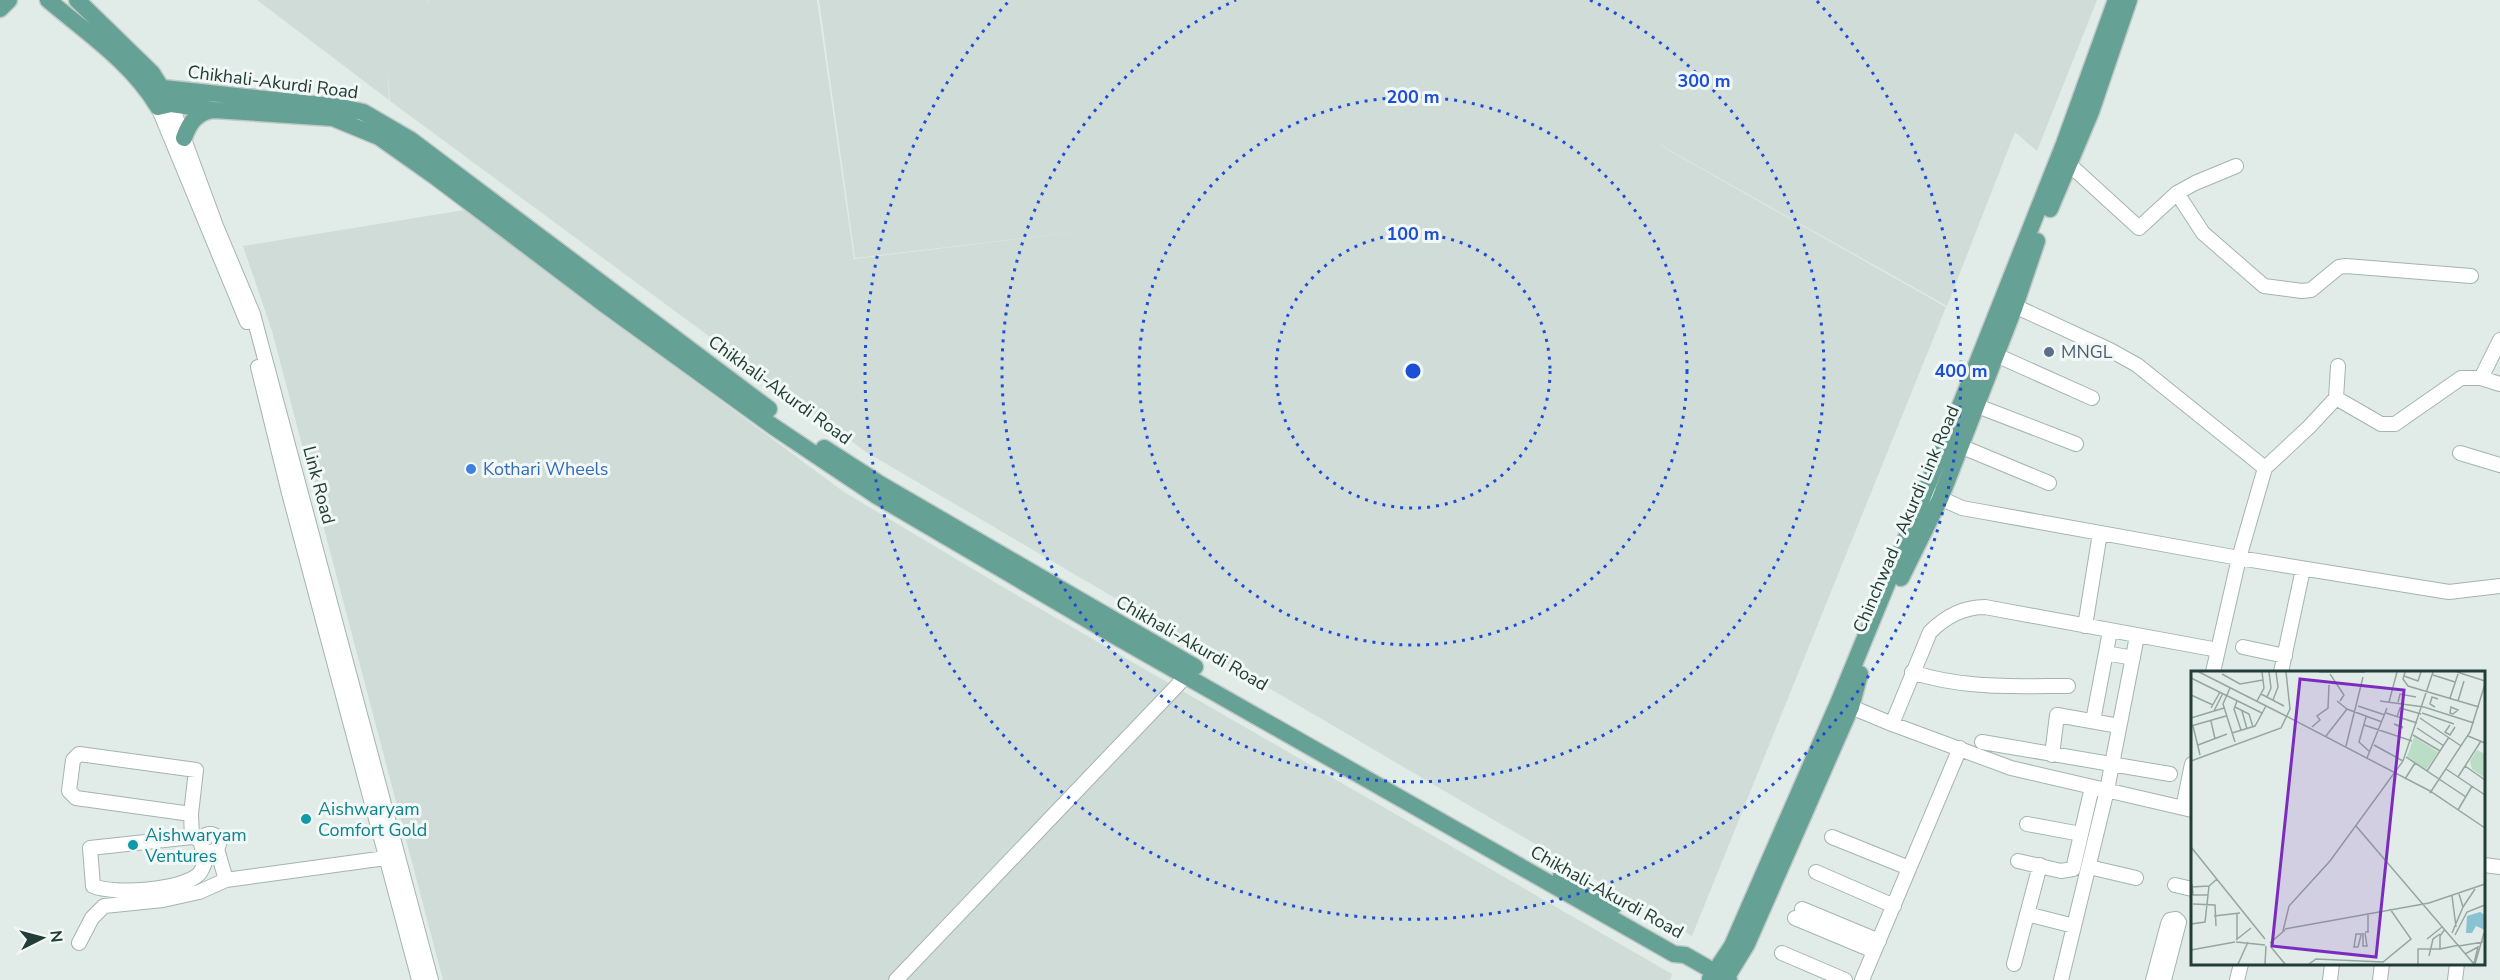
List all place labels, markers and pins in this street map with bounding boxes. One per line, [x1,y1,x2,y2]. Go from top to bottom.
place label: MNGL [2061,340,2113,364]
marker: MNGL [2042,345,2056,359]
centre of rings [1403,361,1423,381]
place label: Kothari Wheels [483,457,608,481]
marker: Kothari Wheels [464,462,478,476]
place label: Aishwaryam Comfort Gold [318,797,427,842]
marker: Aishwaryam Comfort Gold [299,812,313,826]
place label: Aishwaryam Ventures [144,823,247,868]
marker: Aishwaryam Ventures [126,838,140,852]

